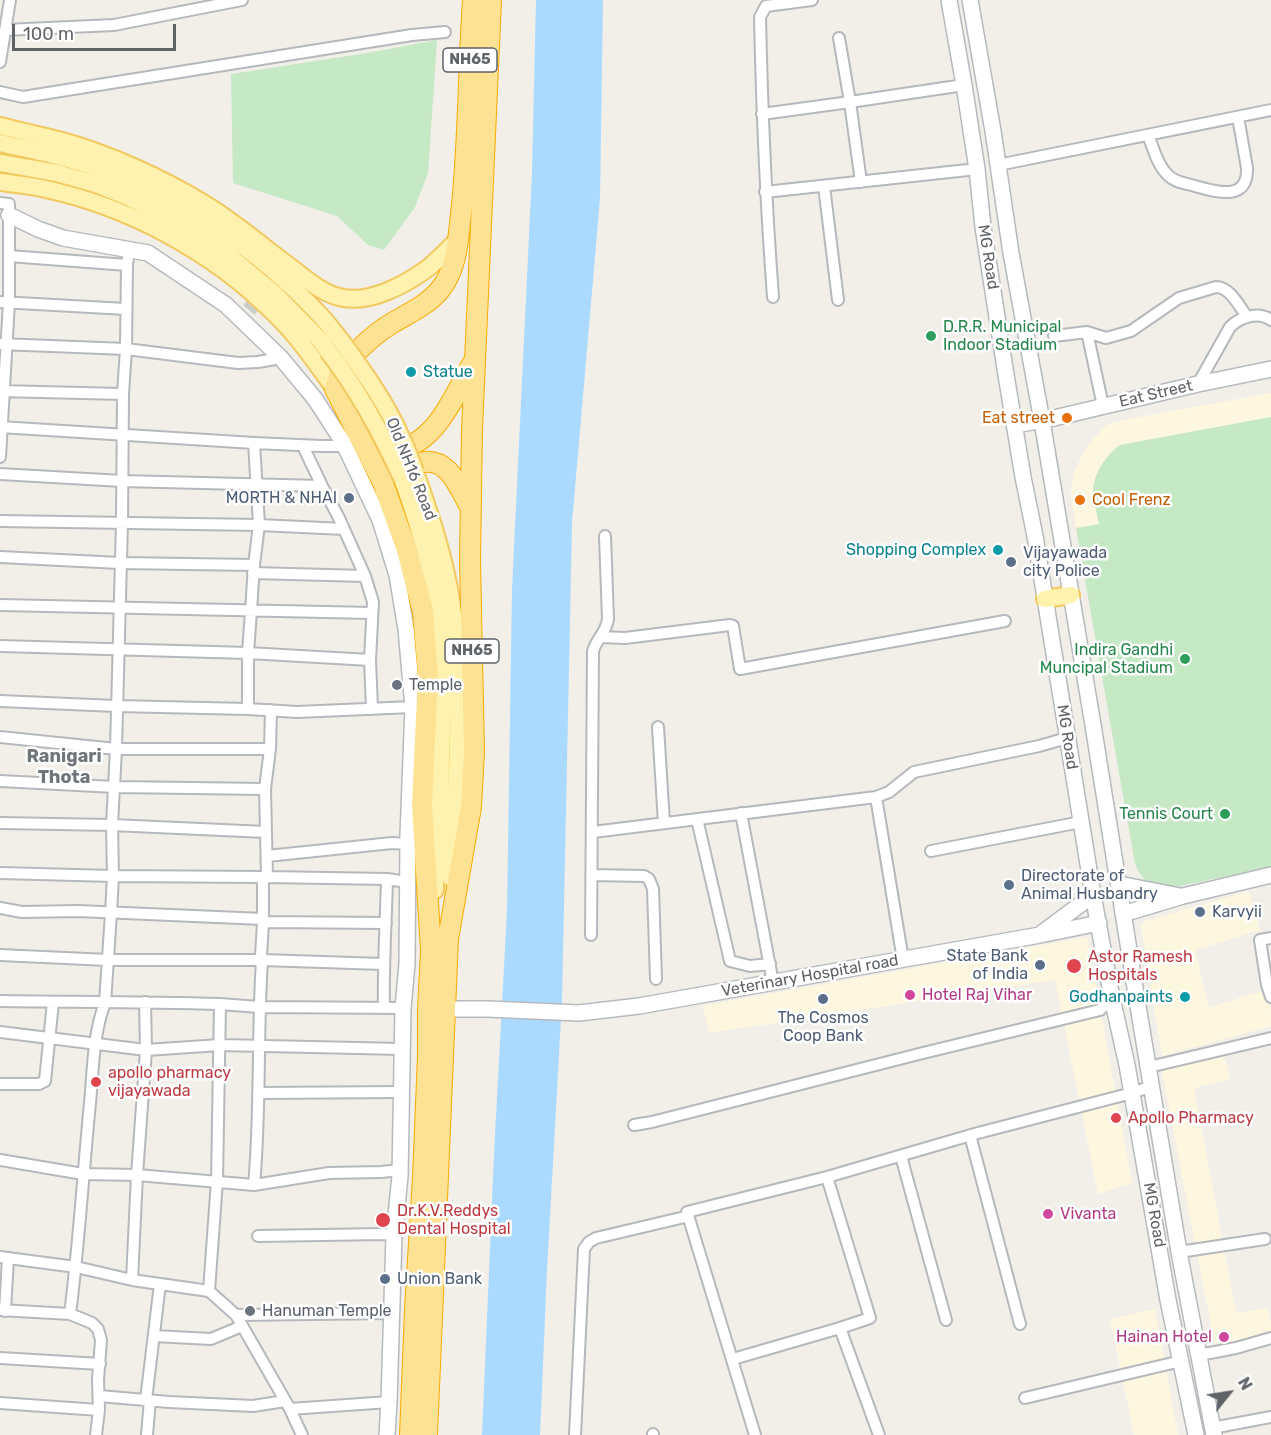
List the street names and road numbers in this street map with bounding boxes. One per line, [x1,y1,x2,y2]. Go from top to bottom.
road number: NH65 [443,48,497,72]
street label: MG Road [973,223,1003,291]
street label: Eat Street [1117,376,1195,412]
street label: Old NH16 Road [382,415,440,523]
road number: NH65 [445,639,499,663]
street label: MG Road [1052,703,1082,771]
street label: Veterinary Hospital road [720,951,900,1001]
street label: MG Road [1139,1181,1169,1249]

